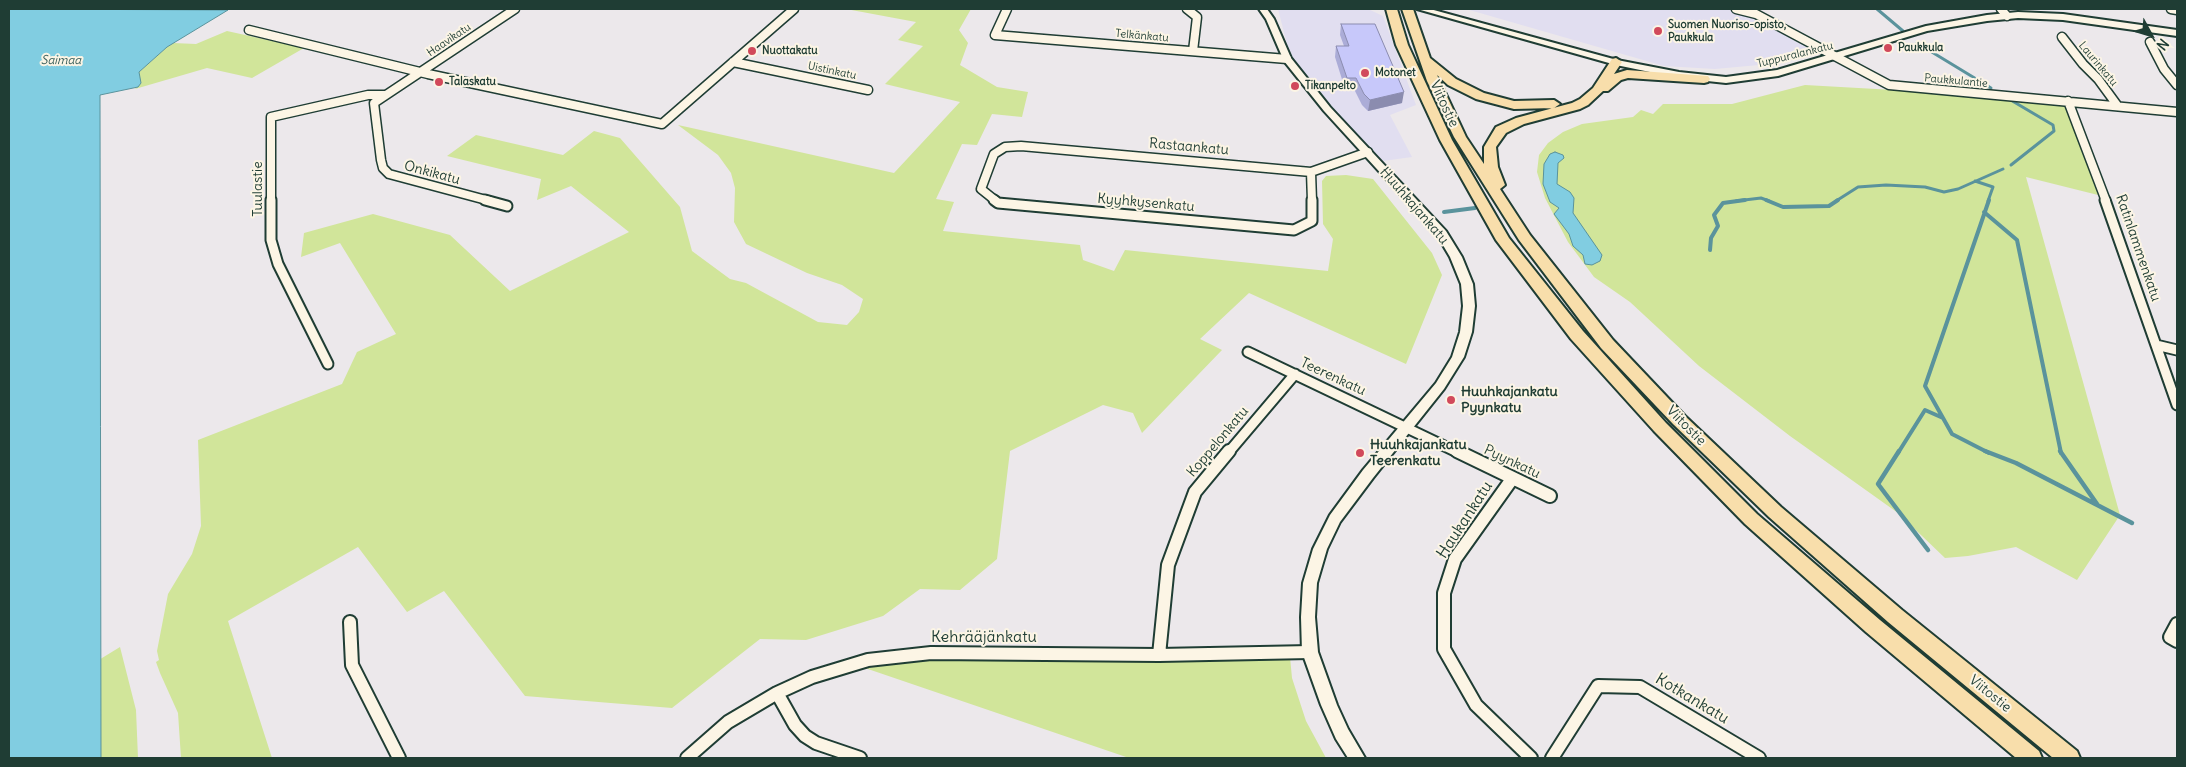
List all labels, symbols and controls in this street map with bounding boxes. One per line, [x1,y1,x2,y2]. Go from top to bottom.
north arrow [2126,10,2176,60]
place label: Suomen Nuoriso-opisto, Paukkula [1668,18,1786,44]
street label: Haavikatu [425,21,473,59]
marker: Suomen Nuoriso-opisto, Paukkula [1652,25,1664,37]
street label: Telkänkatu [1115,27,1169,45]
text: N [2153,35,2173,54]
street label: Tuppuralankatu [1756,39,1834,71]
street label: Laurinkatu [2076,39,2120,89]
place label: Paukkula [1898,41,1943,55]
marker: Paukkula [1882,42,1894,54]
place label: Nuottakatu [762,44,818,58]
marker: Nuottakatu [746,45,758,57]
water label: Saimaa [41,54,81,68]
street label: Uistinkatu [806,59,858,83]
place label: Motonet [1375,66,1416,80]
marker: Motonet [1359,67,1371,79]
street label: Paukkulantie [1924,72,1988,90]
place label: Talaskatu [449,75,496,89]
marker: Talaskatu [433,76,445,88]
street label: Viitostie [1426,78,1462,130]
place label: Tikanpelto [1305,79,1356,93]
marker: Tikanpelto [1289,80,1301,92]
street label: Rastaankatu [1148,135,1230,159]
street label: Onkikatu [402,157,462,189]
street label: Tuulastie [250,161,266,217]
street label: Huuhkajankatu [1376,164,1452,248]
street label: Kyyhkysenkatu [1097,190,1195,216]
street label: Ratinlammenkatu [2112,192,2164,304]
street label: Teerenkatu [1298,355,1368,399]
place label: Huuhkajankatu Pyynkatu [1461,384,1558,417]
marker: Huuhkajankatu Pyynkatu [1445,394,1457,406]
street label: Koppelonkatu [1184,403,1252,481]
street label: Viitostie [1663,403,1709,449]
place label: Huuhkajankatu Teerenkatu [1370,437,1467,470]
street label: Pyynkatu [1481,442,1543,482]
marker: Huuhkajankatu Teerenkatu [1354,447,1366,459]
street label: Haukankatu [1433,478,1497,562]
street label: Kehrääjänkatu [931,627,1037,647]
street label: Kotkankatu [1652,670,1732,728]
street label: Viitostie [1966,672,2014,716]

